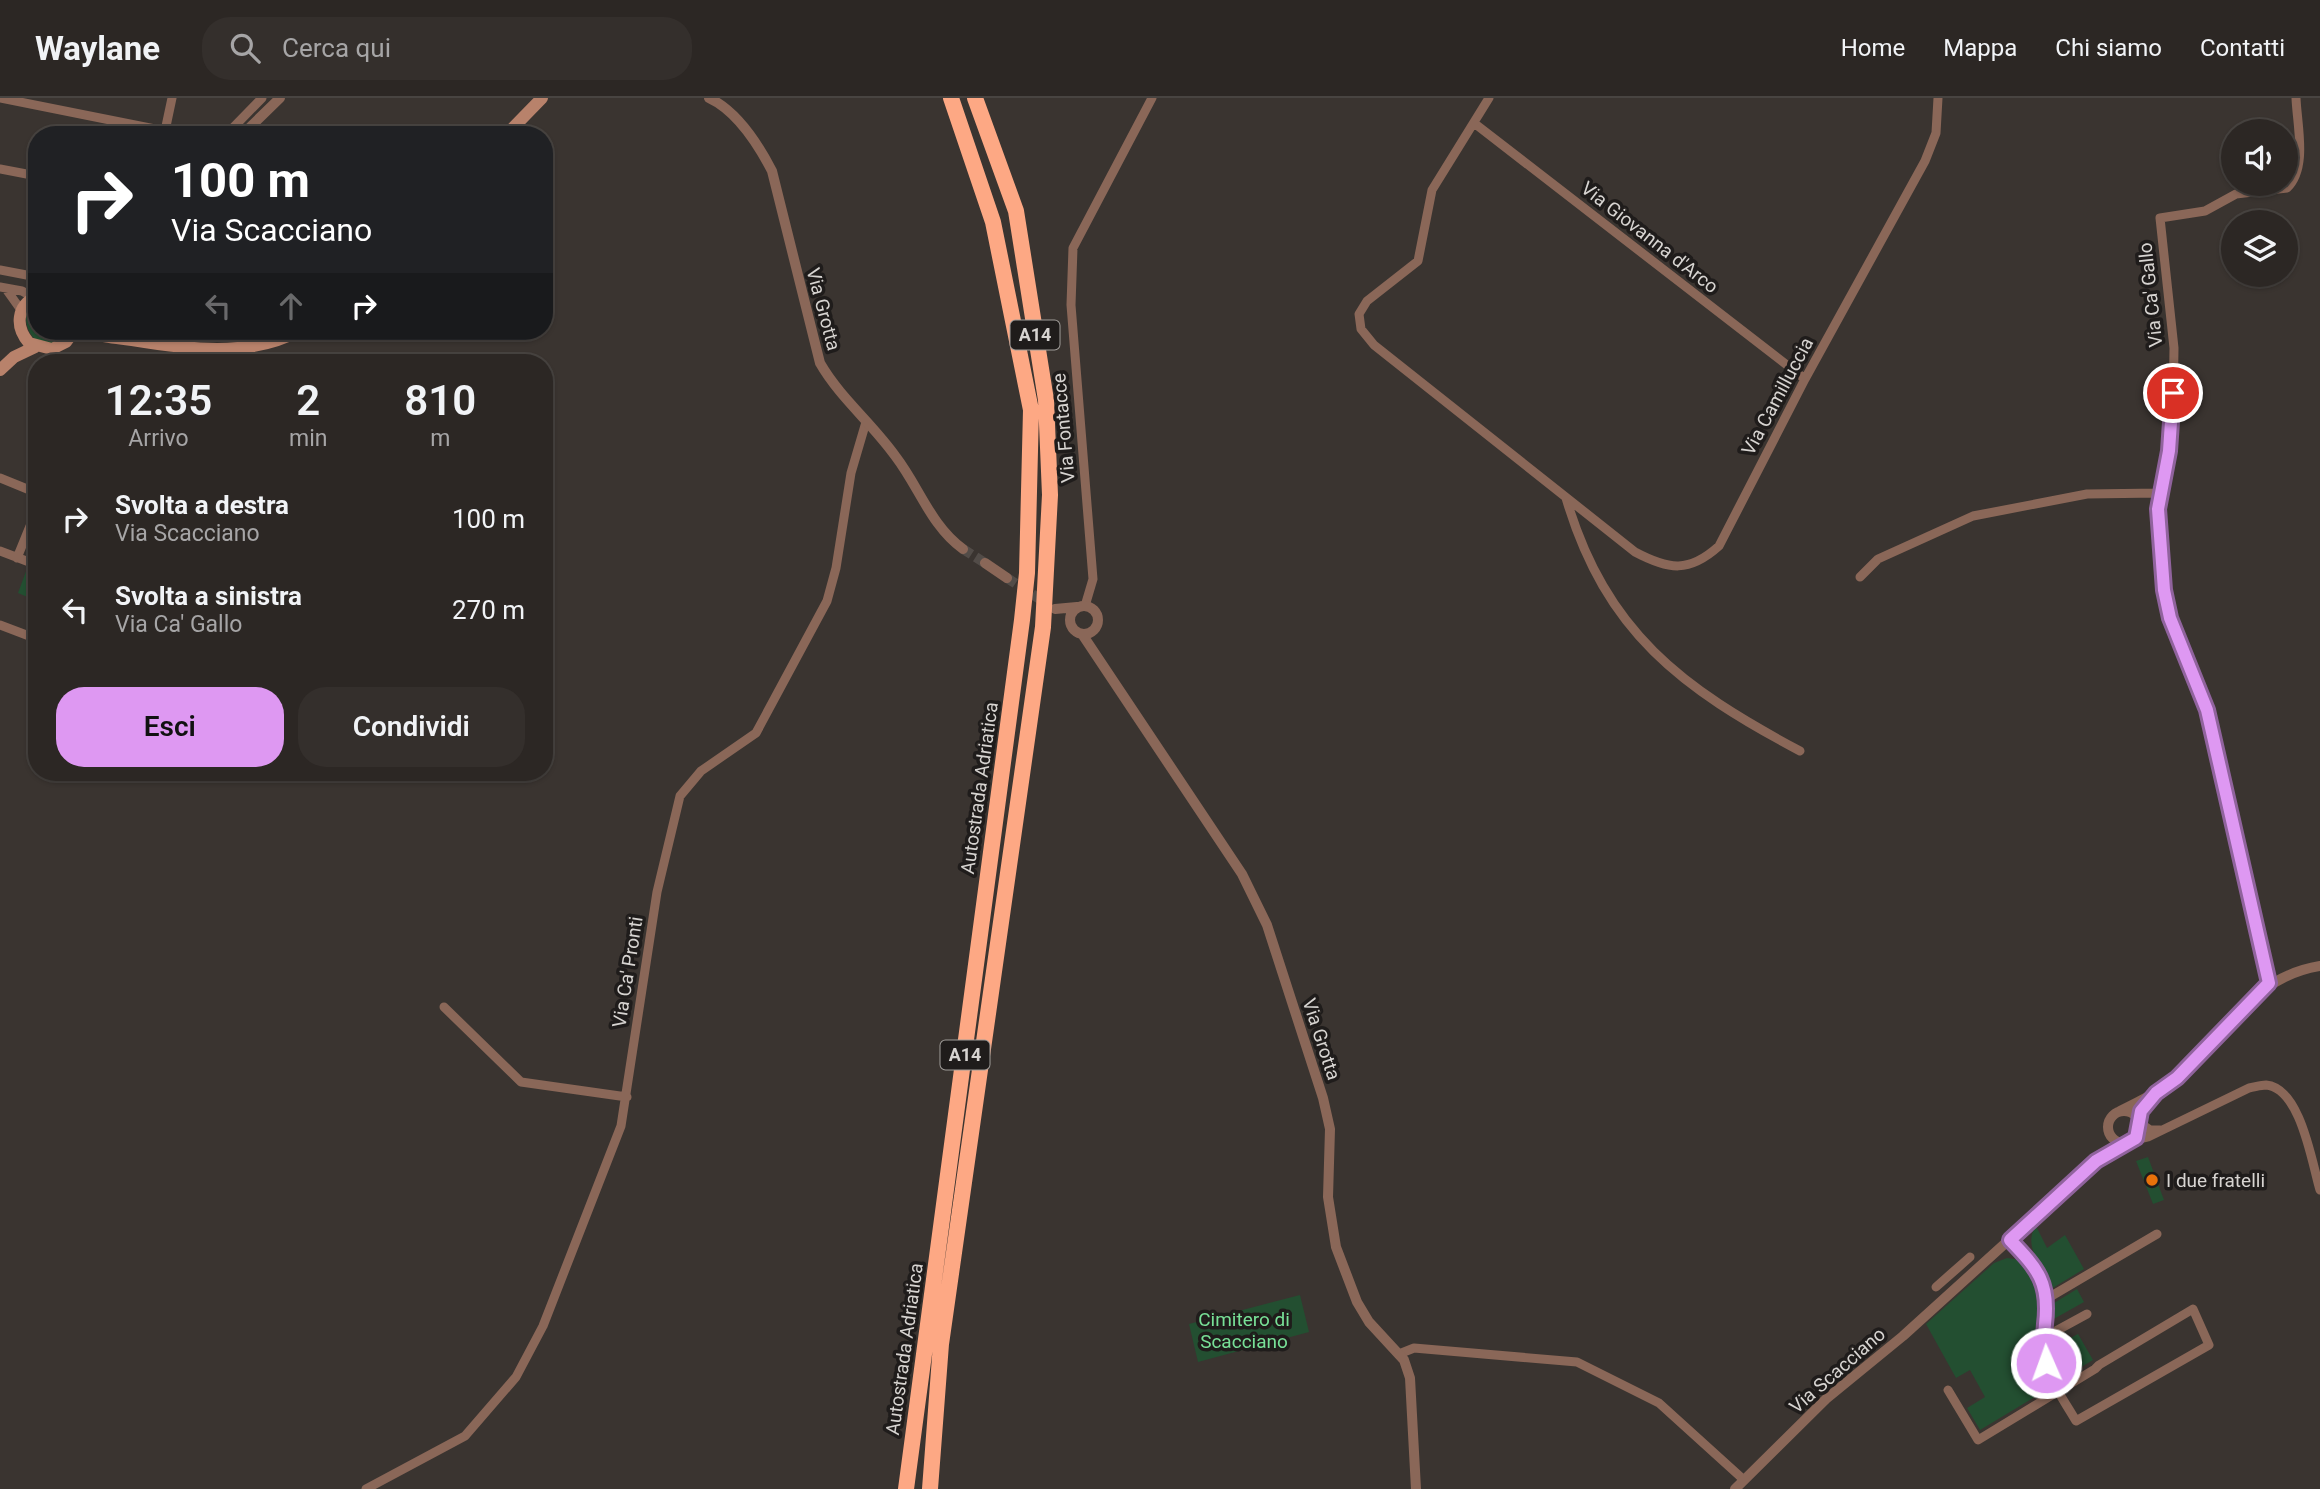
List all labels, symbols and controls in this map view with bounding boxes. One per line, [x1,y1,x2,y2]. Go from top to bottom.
search box [202,17,692,80]
text: Waylane [35,29,160,68]
icon: search [226,29,264,67]
text: Cerca qui [282,33,391,63]
text: Home [1841,34,1905,62]
text: Mappa [1943,34,2017,62]
text: Chi siamo [2055,34,2162,62]
text: Contatti [2200,34,2285,62]
map controls [2221,119,2298,287]
button: sound [2221,119,2298,196]
text: 100 m [171,152,310,209]
icon: right [56,154,147,245]
street label: Via Giovanna d'Arco [1576,177,1723,298]
button: layers [2221,210,2298,287]
text: Via Scacciano [171,211,372,249]
street label: Via Ca' Gallo [2134,241,2167,348]
street label: Via Grotta [801,265,846,353]
icon: left [199,287,237,325]
icon: ahead [272,287,310,325]
icon: right [345,287,383,325]
road number: A14 [1010,320,1060,349]
street label: Via Camilluccia [1737,333,1818,459]
pin [2143,363,2203,423]
street label: Via Fontacce [1047,372,1080,484]
icon: arrive [2154,374,2192,412]
text: 12:35 [105,376,212,425]
text: 2 [296,376,320,425]
text: 810 [404,376,476,425]
text: Arrivo [128,425,189,452]
text: min [289,425,327,452]
text: m [430,425,450,452]
text: Svolta a destra [115,490,289,520]
icon: right [56,500,94,538]
text: 100 m [452,504,525,534]
text: Via Scacciano [115,520,260,547]
text: Svolta a sinistra [115,581,302,611]
icon: left [56,591,94,629]
text: 270 m [452,595,525,625]
text: Via Ca' Gallo [115,611,242,638]
button: Esci [56,687,284,767]
button: Condividi [298,687,525,767]
street label: Autostrada Adriatica [956,701,1003,876]
street label: Via Ca' Pronti [607,915,648,1029]
street label: Via Grotta [1298,995,1346,1083]
road number: A14 [940,1040,990,1070]
place label: I due fratelli [2166,1169,2265,1192]
marker: I due fratelli [2144,1172,2160,1188]
street label: Autostrada Adriatica [881,1262,928,1437]
park label: Cimitero di Scacciano [1198,1308,1290,1353]
street label: Via Scacciano [1785,1322,1890,1418]
position arrow [2009,1326,2083,1400]

